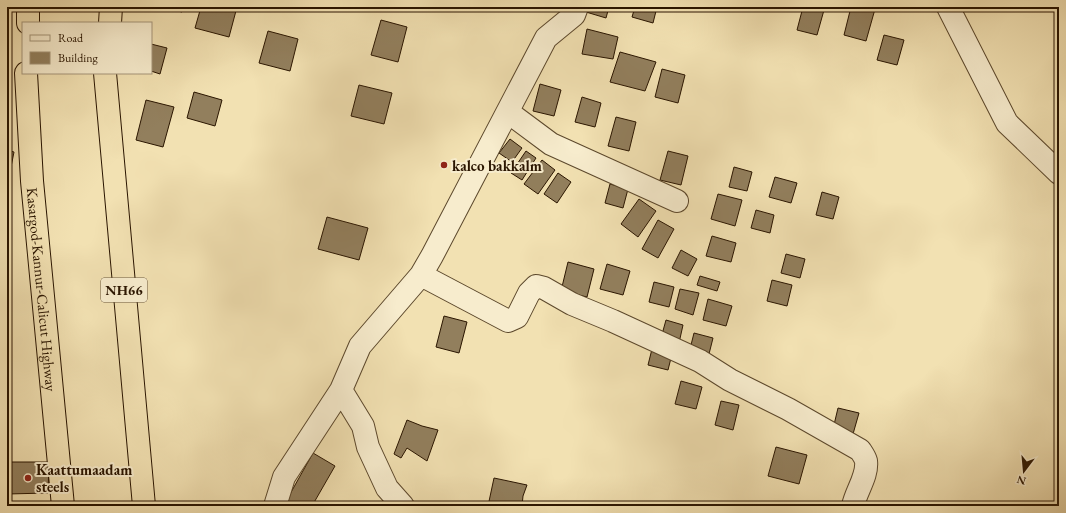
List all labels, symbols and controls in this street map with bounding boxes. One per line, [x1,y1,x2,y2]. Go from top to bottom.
legend [22,22,152,74]
text: Road [58,30,84,46]
text: Building [58,50,99,66]
place label: kalco bakkalm [452,156,542,175]
marker: kalco bakkalm [439,160,449,170]
street label: Kasargod-Kannur-Calicut Highway [23,186,62,393]
road number: NH66 [101,278,147,302]
north arrow [1004,451,1044,491]
place label: Kaattumaadam steels [36,460,132,496]
marker: Kaattumaadam steels [23,473,33,483]
text: N [1015,473,1027,489]

